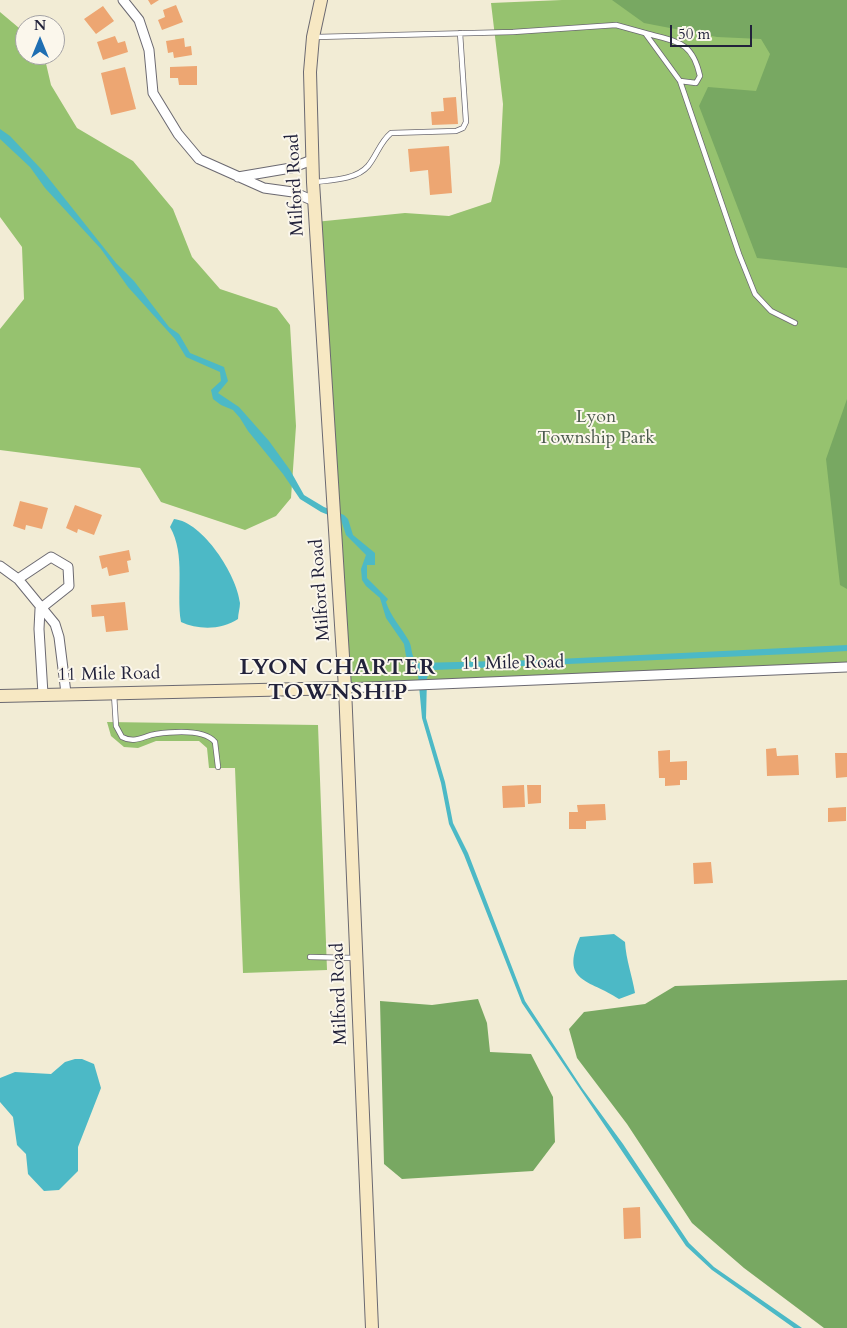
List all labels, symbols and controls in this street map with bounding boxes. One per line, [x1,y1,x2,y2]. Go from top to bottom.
north arrow [15,15,65,65]
scale bar [672,15,754,47]
text: N [34,16,46,35]
text: 50 m [678,24,710,44]
street label: Milford Road [283,133,309,237]
park label: Lyon Township Park [537,407,655,449]
street label: Milford Road [307,538,335,642]
street label: 11 Mile Road [462,652,564,676]
district label: LYON CHARTER TOWNSHIP [238,656,438,708]
street label: 11 Mile Road [58,663,160,687]
street label: Milford Road [327,942,353,1046]

